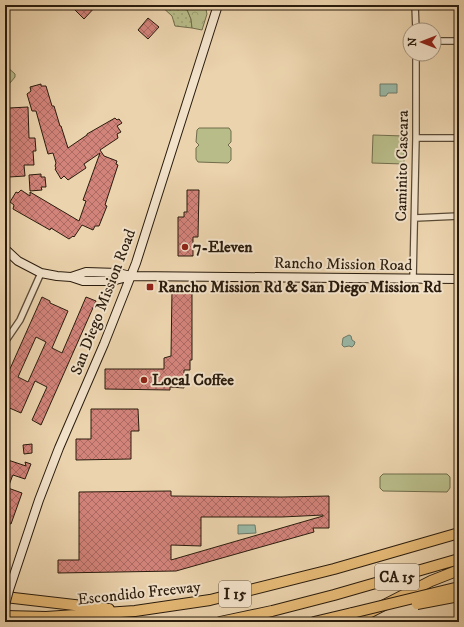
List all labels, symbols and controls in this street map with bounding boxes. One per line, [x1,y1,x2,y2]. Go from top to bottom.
north arrow [402,22,442,62]
text: N [406,37,420,47]
street label: Caminito Cascara [391,110,413,222]
street label: San Diego Mission Road [66,226,140,378]
place label: 7-Eleven [193,237,253,257]
marker: 7-Eleven [180,242,190,252]
street label: Rancho Mission Road [274,253,412,275]
place label: Rancho Mission Rd & San Diego Mission Rd [158,277,443,297]
marker: Rancho Mission Rd & San Diego Mission Rd [145,282,155,292]
place label: Local Coffee [152,370,234,390]
marker: Local Coffee [139,375,149,385]
road number: CA 15 [375,564,419,590]
street label: Escondido Freeway [76,577,202,609]
road number: I 15 [219,581,251,607]

